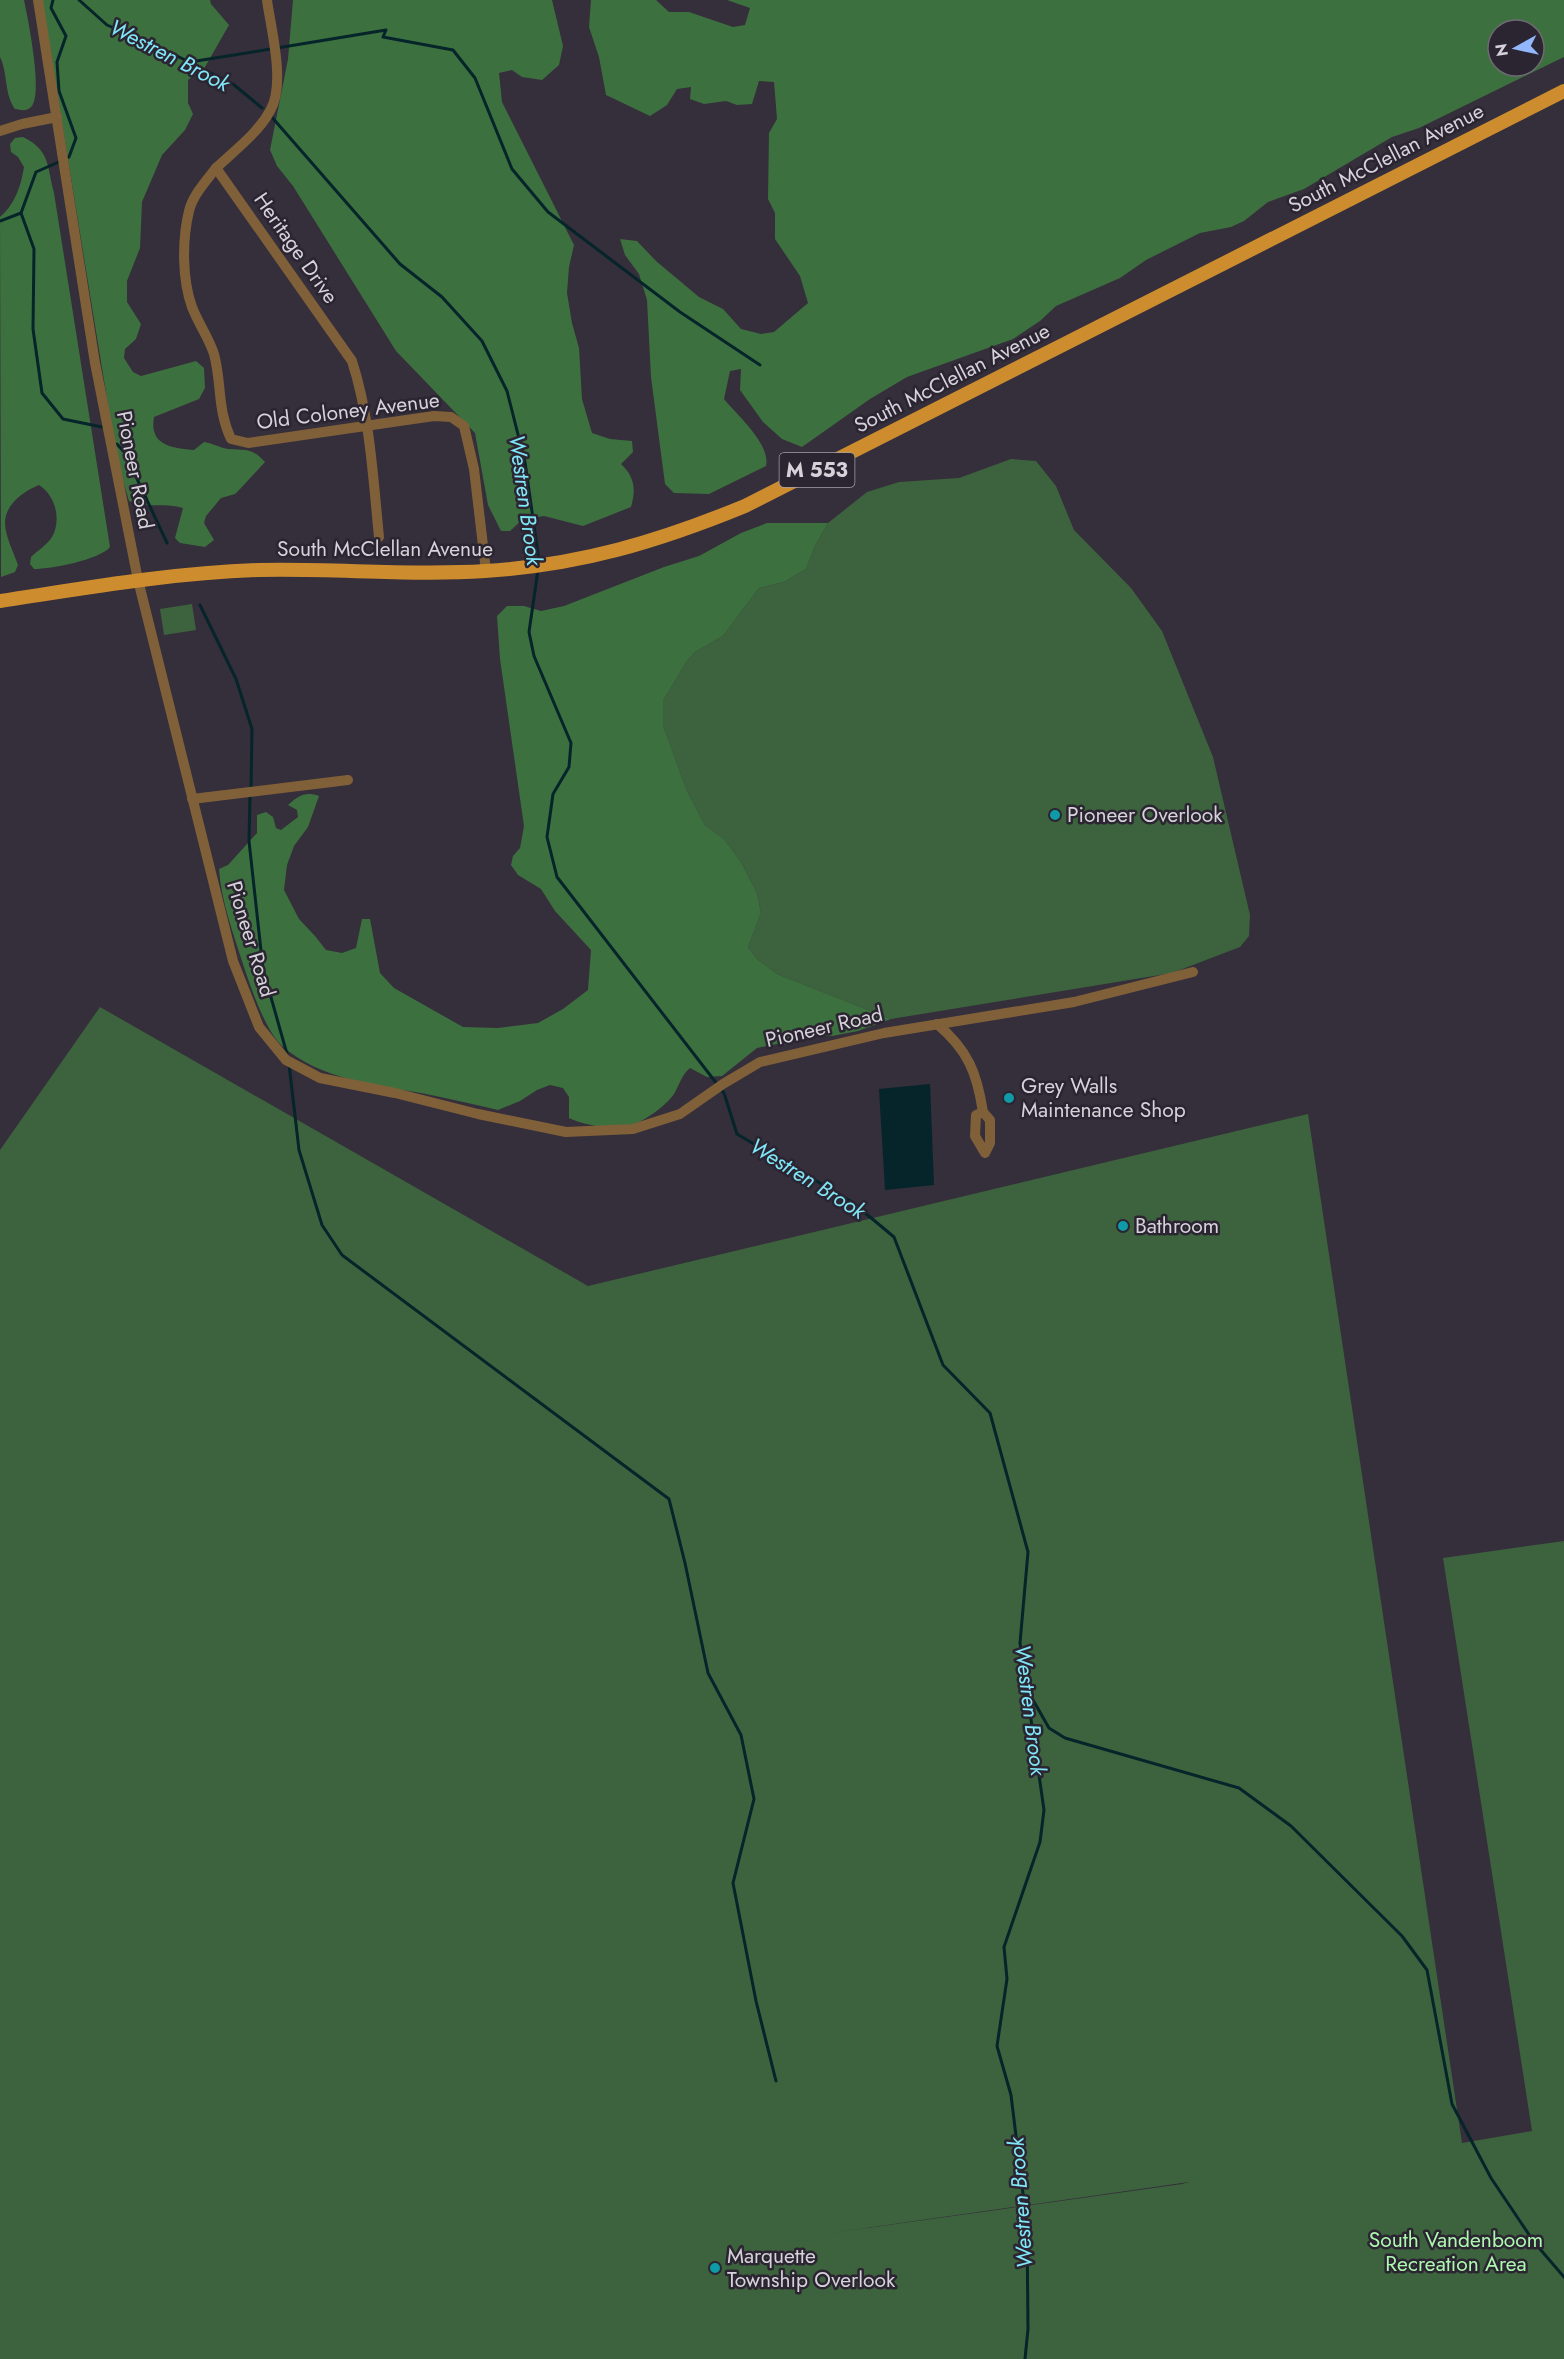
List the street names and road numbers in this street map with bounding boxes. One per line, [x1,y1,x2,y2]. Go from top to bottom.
street label: South McClellan Avenue [1283,96,1489,220]
street label: Heritage Drive [247,186,346,310]
street label: South McClellan Avenue [849,316,1055,440]
street label: Old Coloney Avenue [255,385,441,437]
street label: Pioneer Road [109,408,161,532]
road number: M 553 [780,453,854,487]
street label: South McClellan Avenue [277,534,493,564]
street label: Pioneer Road [219,877,283,1001]
street label: Pioneer Road [762,999,886,1055]

